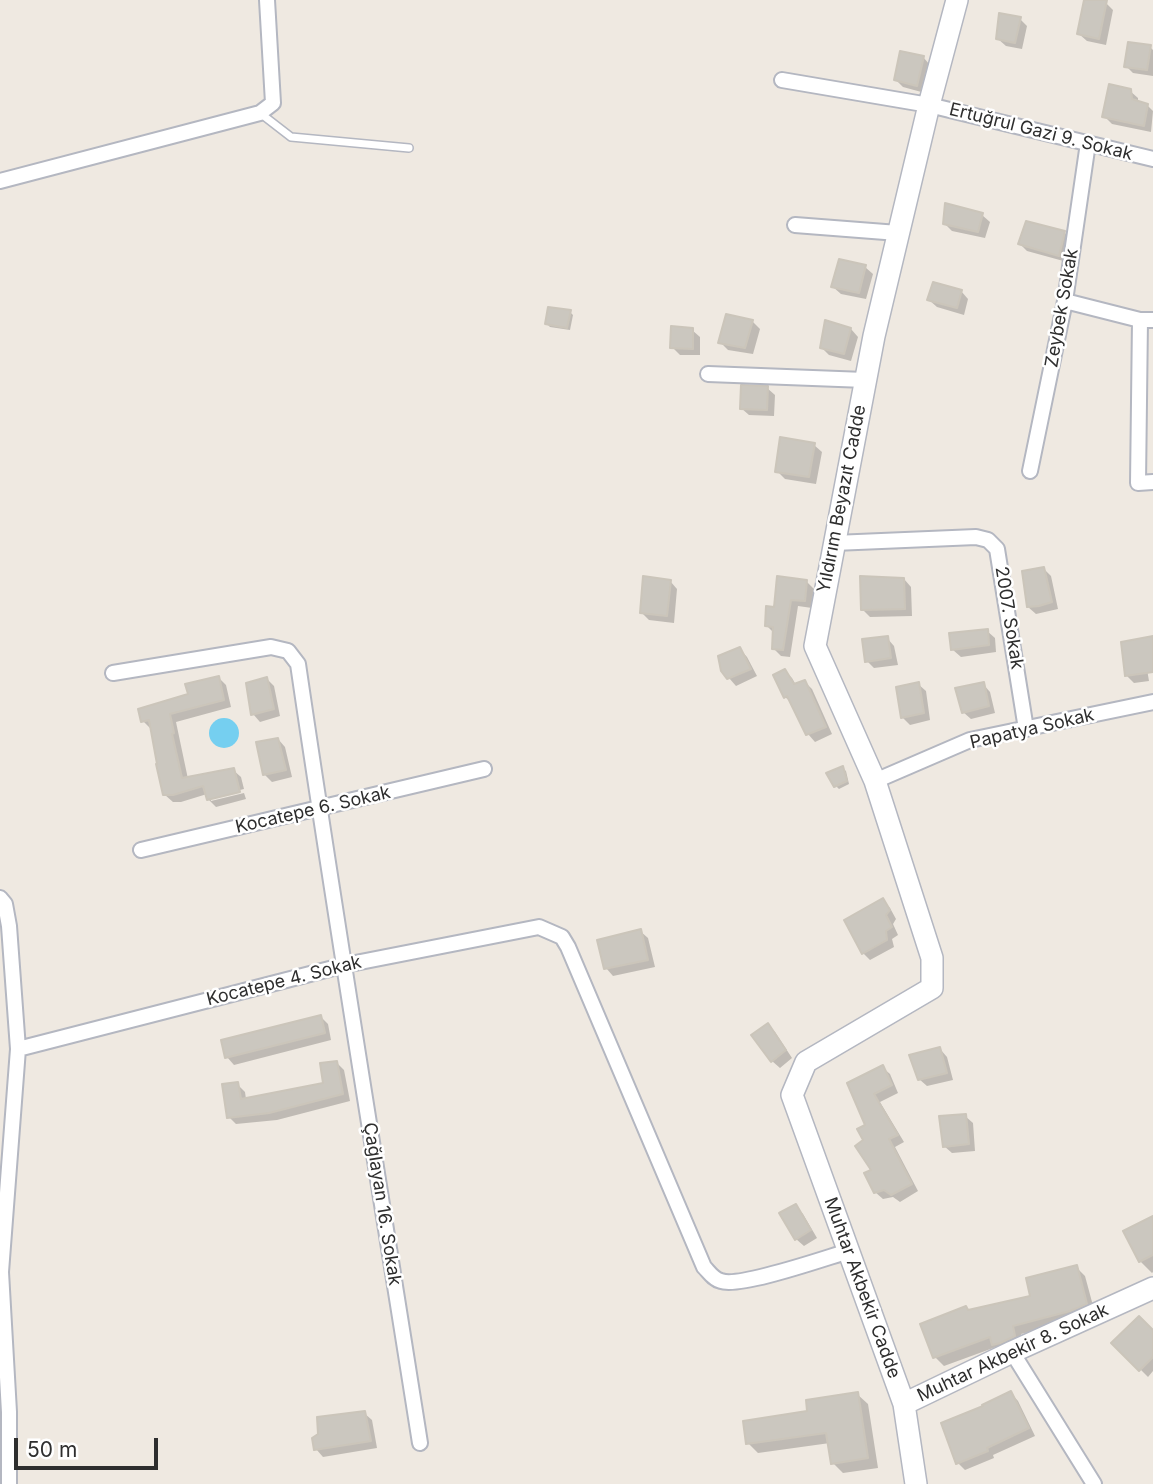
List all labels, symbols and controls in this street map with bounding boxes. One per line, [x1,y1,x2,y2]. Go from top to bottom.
street label: Ertuğrul Gazi 9. Sokak [947,99,1135,165]
street label: Zeybek Sokak [1041,247,1083,369]
street label: Yıldırım Beyazıt Cadde [813,403,871,595]
street label: 2007. Sokak [990,565,1028,671]
street label: Papatya Sokak [968,704,1096,754]
street label: Kocatepe 6. Sokak [233,782,393,838]
street label: Kocatepe 4. Sokak [204,951,364,1011]
street label: Çağlayan 16. Sokak [358,1121,406,1287]
street label: Muhtar Akbekir Cadde [819,1194,905,1382]
street label: Muhtar Akbekir 8. Sokak [914,1299,1112,1407]
scale bar [18,1424,161,1468]
text: 50 m [27,1437,77,1462]

